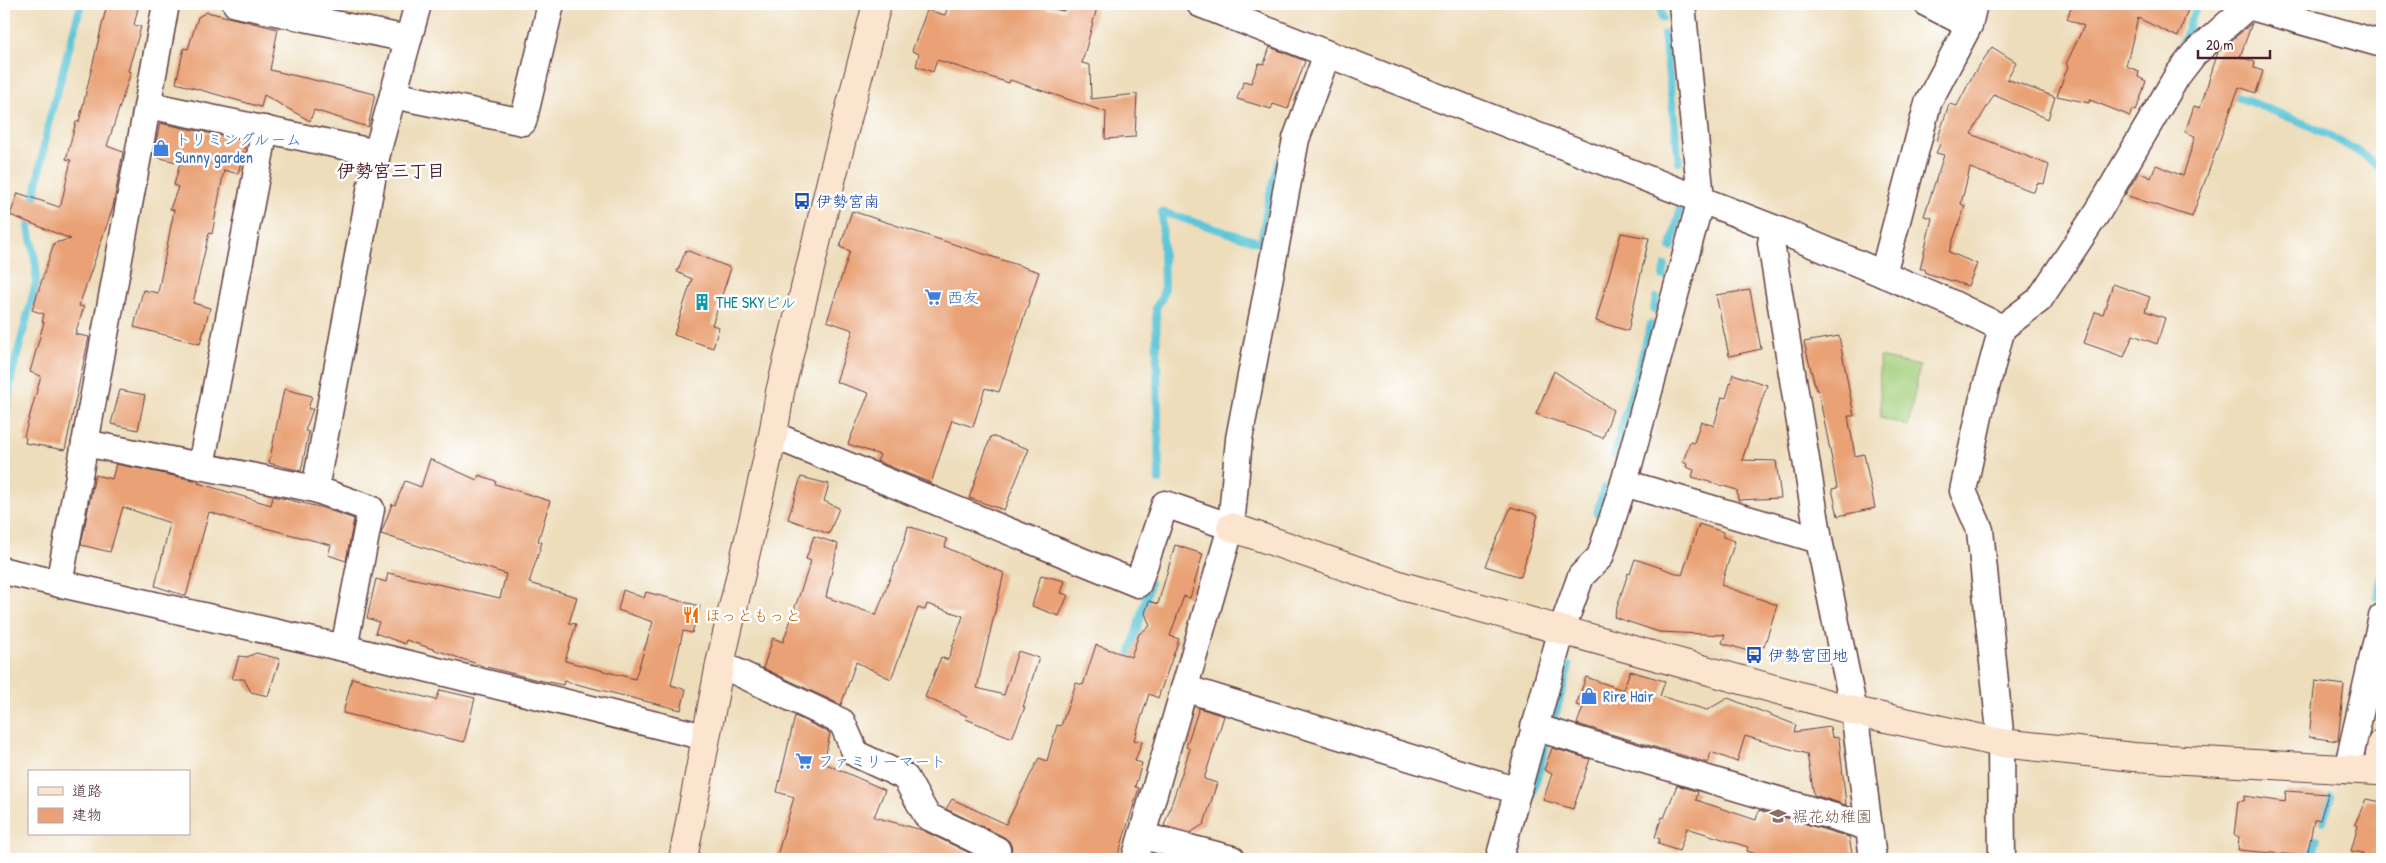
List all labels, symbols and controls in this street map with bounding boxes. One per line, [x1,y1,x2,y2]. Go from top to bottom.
scale bar [2198,28,2271,60]
text: 20 m [2206,34,2233,55]
place label: トリミングルーム Sunny garden [175,128,302,168]
shop icon: トリミングルーム Sunny garden [151,138,171,158]
district label: 伊勢宮三丁目 [337,158,445,183]
place label: 伊勢宮南 [816,190,880,212]
bus stop icon: 伊勢宮南 [792,191,812,211]
place label: 西友 [947,286,979,308]
supermarket icon: 西友 [923,287,943,307]
place label: THE SKYビル [716,291,796,313]
building icon: THE SKYビル [692,292,712,312]
place label: ほっともっと [705,604,801,626]
restaurant icon: ほっともっと [681,605,701,625]
place label: 伊勢宮団地 [1768,644,1848,666]
bus stop icon: 伊勢宮団地 [1744,645,1764,665]
place label: Rire Hair [1603,685,1654,707]
shop icon: Rire Hair [1579,686,1599,706]
place label: ファミリーマート [818,750,946,772]
supermarket icon: ファミリーマート [794,751,814,771]
legend [28,770,190,836]
text: 道路 [72,780,102,801]
text: 建物 [72,804,102,825]
place label: 裾花幼稚園 [1792,805,1872,827]
school or university icon: 裾花幼稚園 [1768,806,1788,826]

